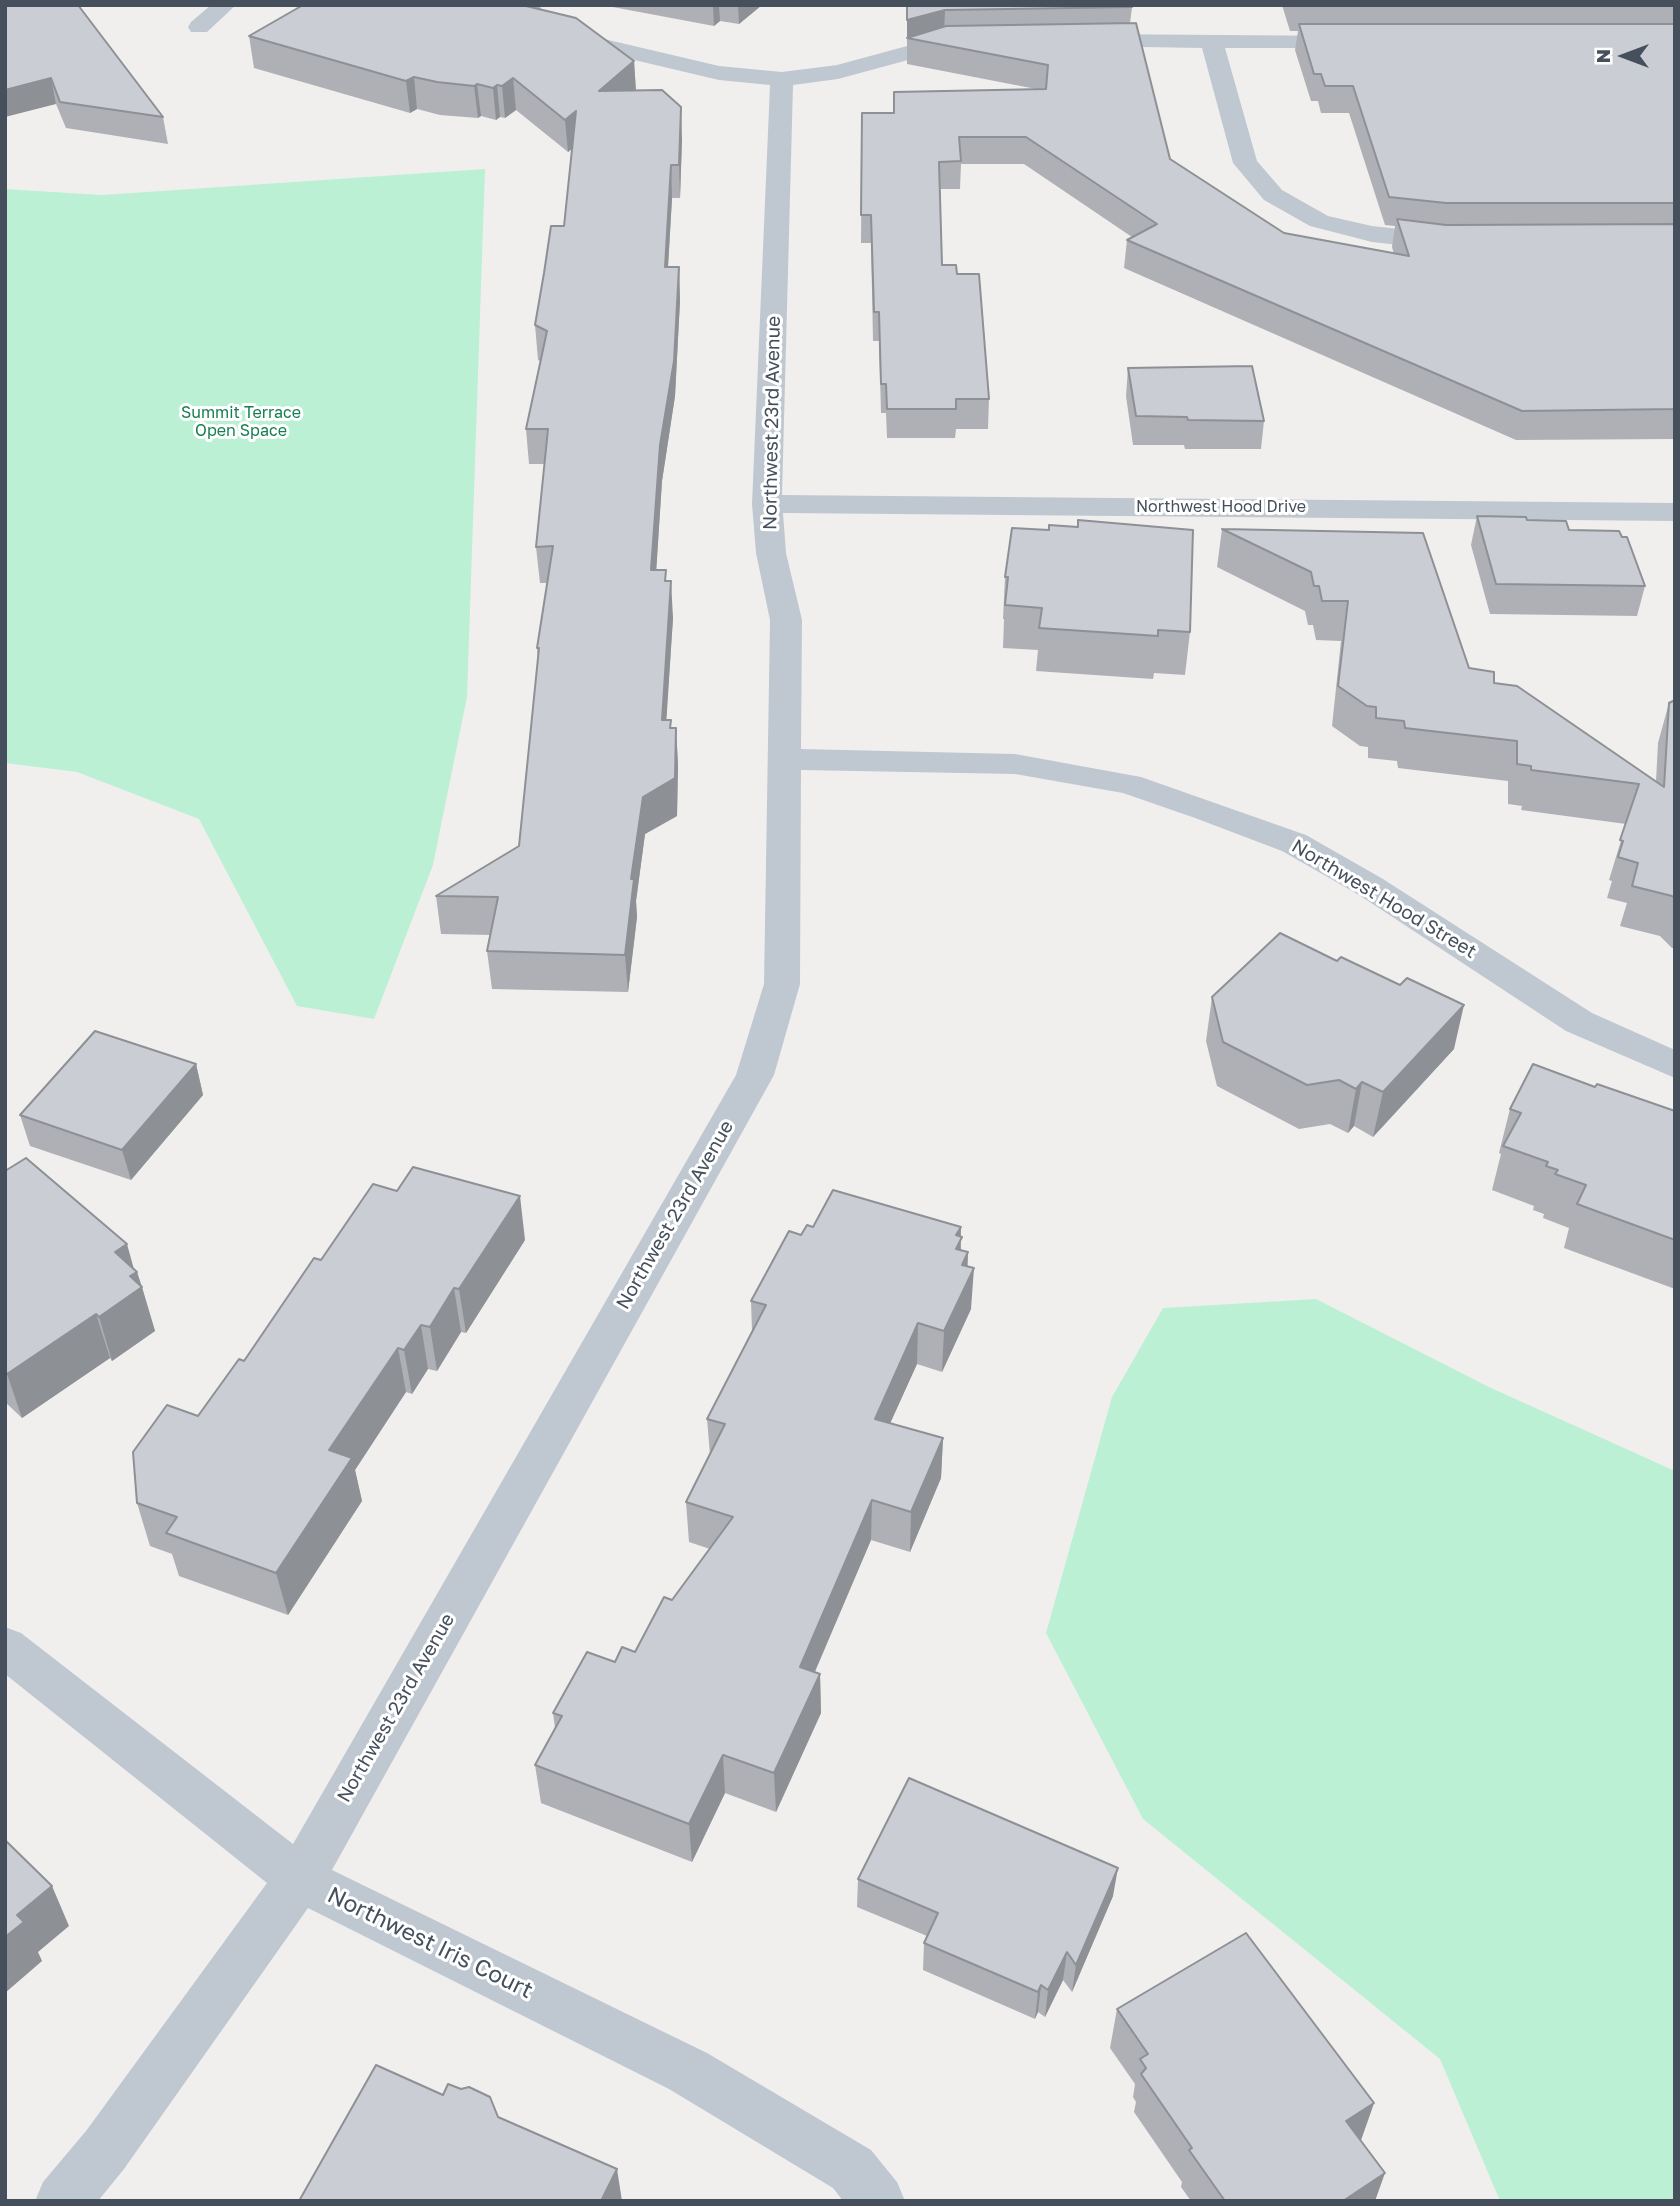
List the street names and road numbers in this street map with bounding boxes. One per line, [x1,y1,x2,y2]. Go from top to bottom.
street label: Northwest 23rd Avenue [759,316,785,530]
street label: Northwest Hood Drive [1136,497,1306,517]
street label: Northwest Hood Street [1288,835,1480,963]
street label: Northwest 23rd Avenue [612,1117,738,1313]
street label: Northwest 23rd Avenue [333,1610,459,1806]
street label: Northwest Iris Court [323,1881,537,2005]

